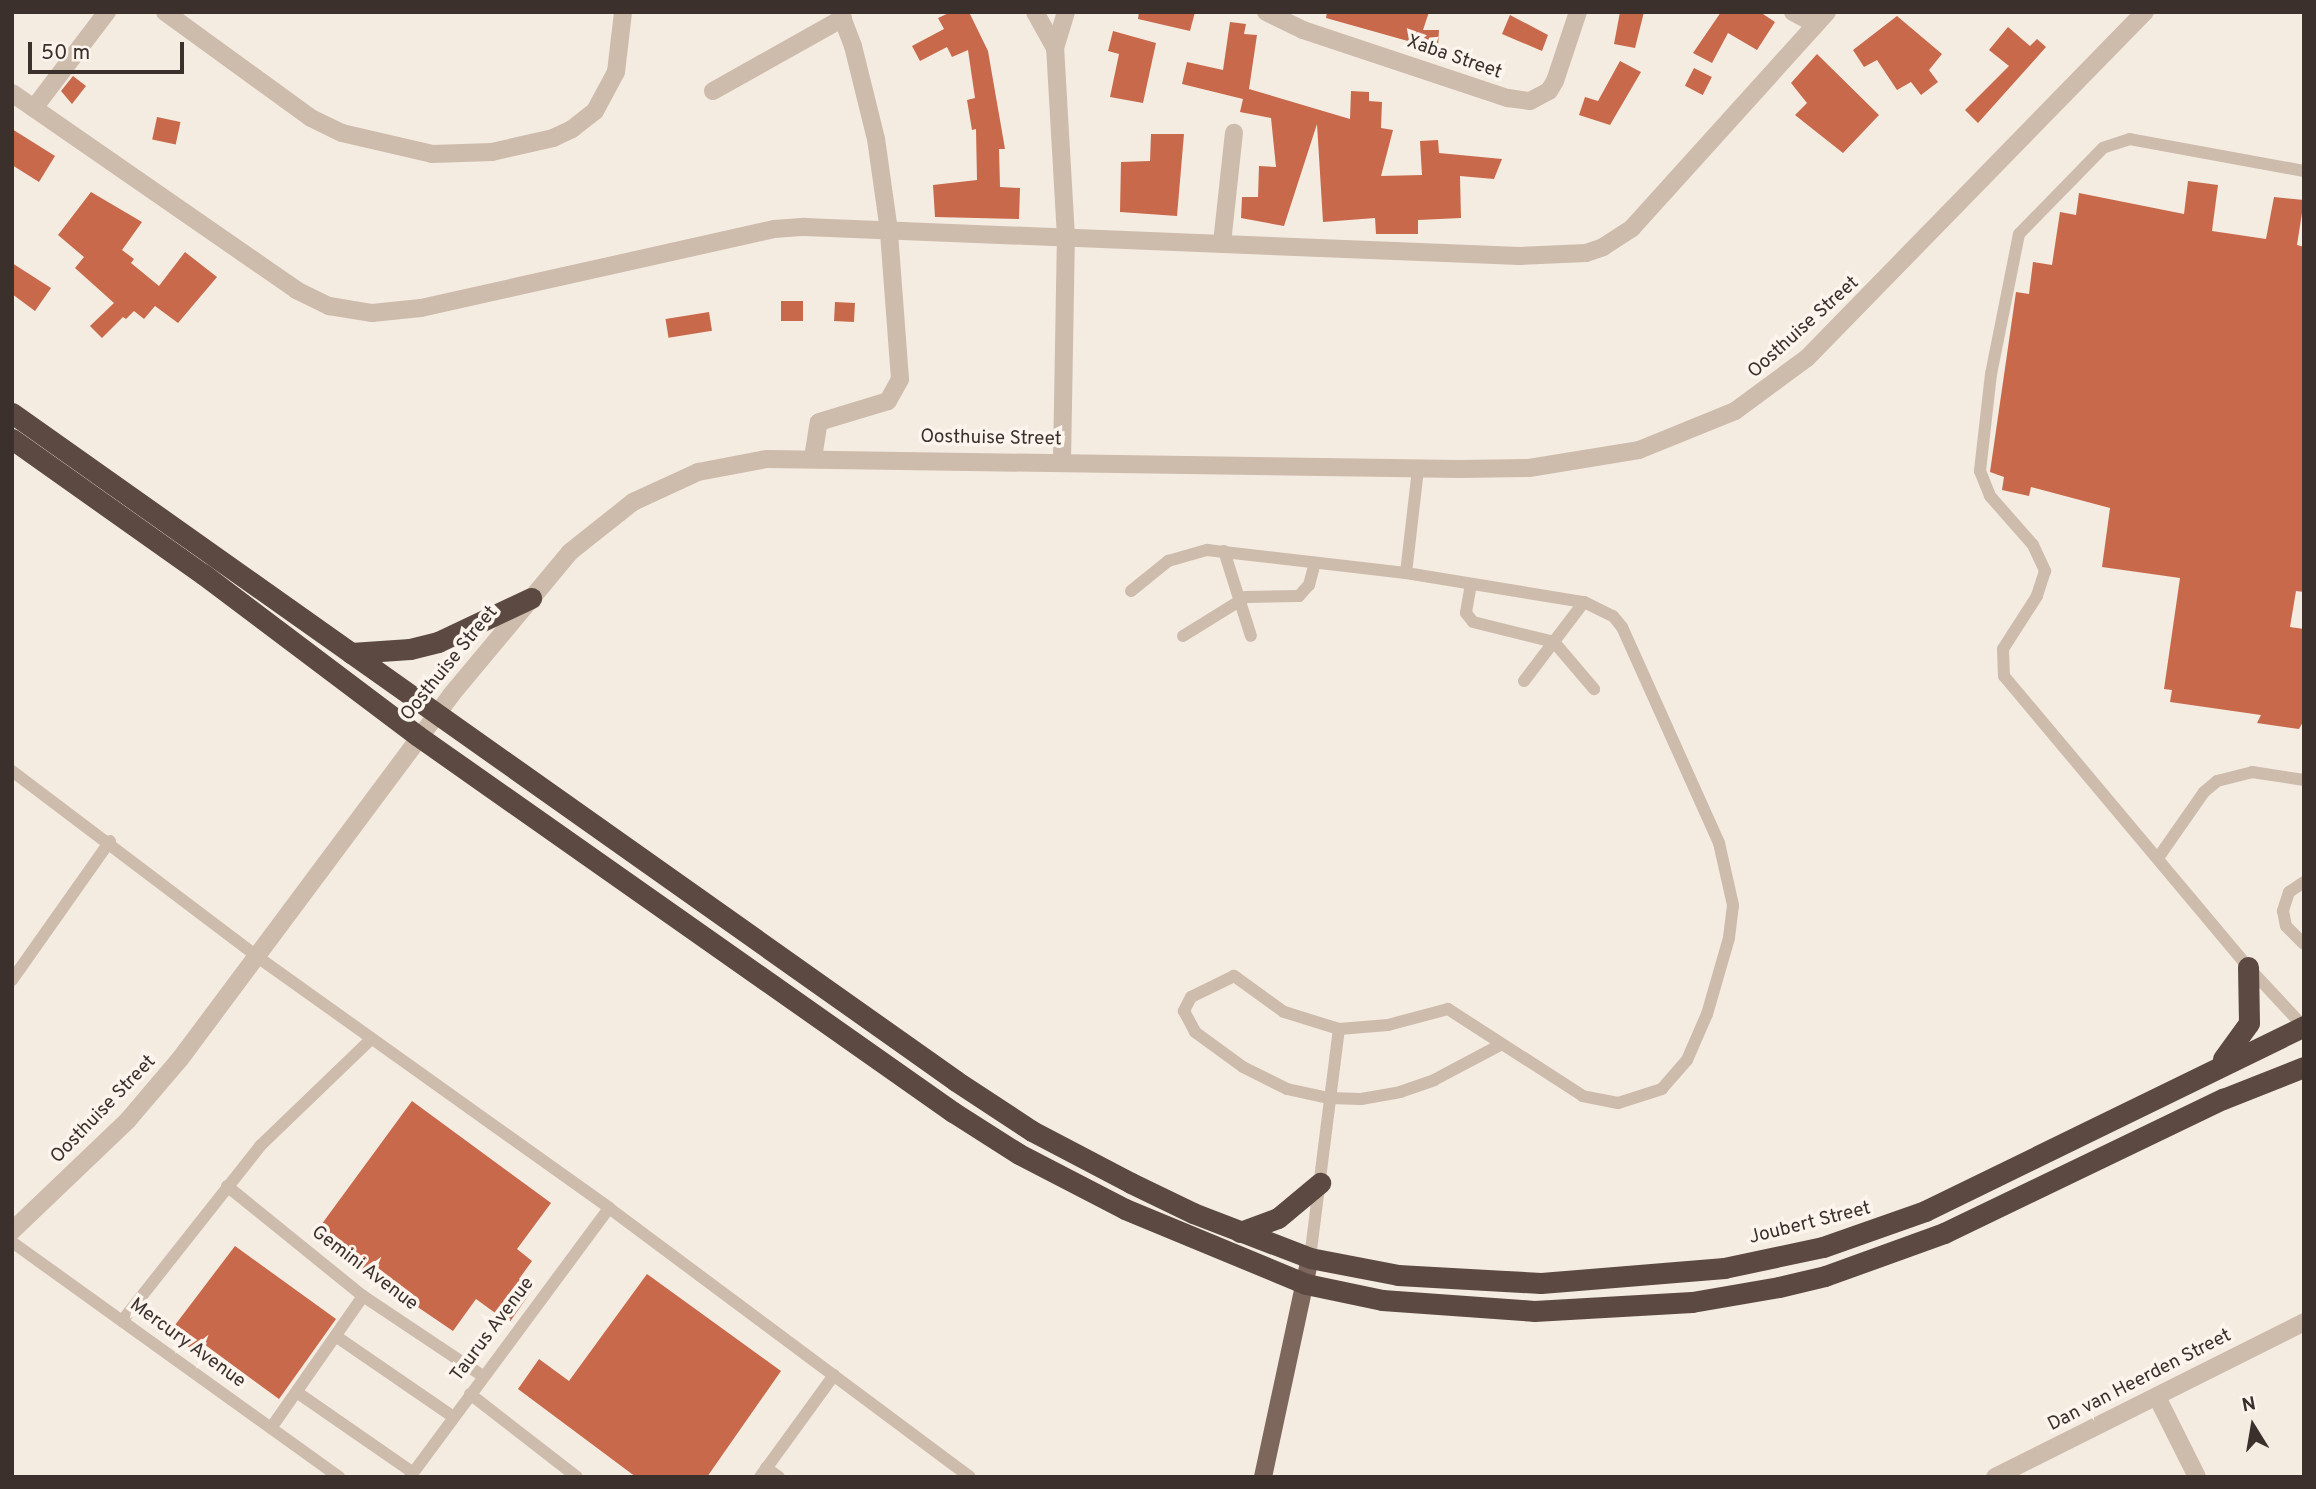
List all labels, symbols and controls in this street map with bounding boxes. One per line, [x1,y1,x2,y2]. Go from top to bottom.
scale bar [32,28,187,72]
street label: Xaba Street [1403,31,1505,85]
text: 50 m [41,40,90,67]
street label: Oosthuise Street [1744,272,1864,384]
street label: Oosthuise Street [920,426,1062,452]
street label: Oosthuise Street [397,602,503,726]
street label: Oosthuise Street [47,1051,161,1169]
street label: Joubert Street [1747,1198,1873,1250]
street label: Gemini Avenue [306,1221,422,1317]
street label: Taurus Avenue [446,1273,540,1387]
street label: Mercury Avenue [124,1294,250,1394]
street label: Dan van Heerden Street [2045,1325,2235,1437]
north arrow [2218,1391,2288,1461]
text: N [2240,1392,2258,1418]

